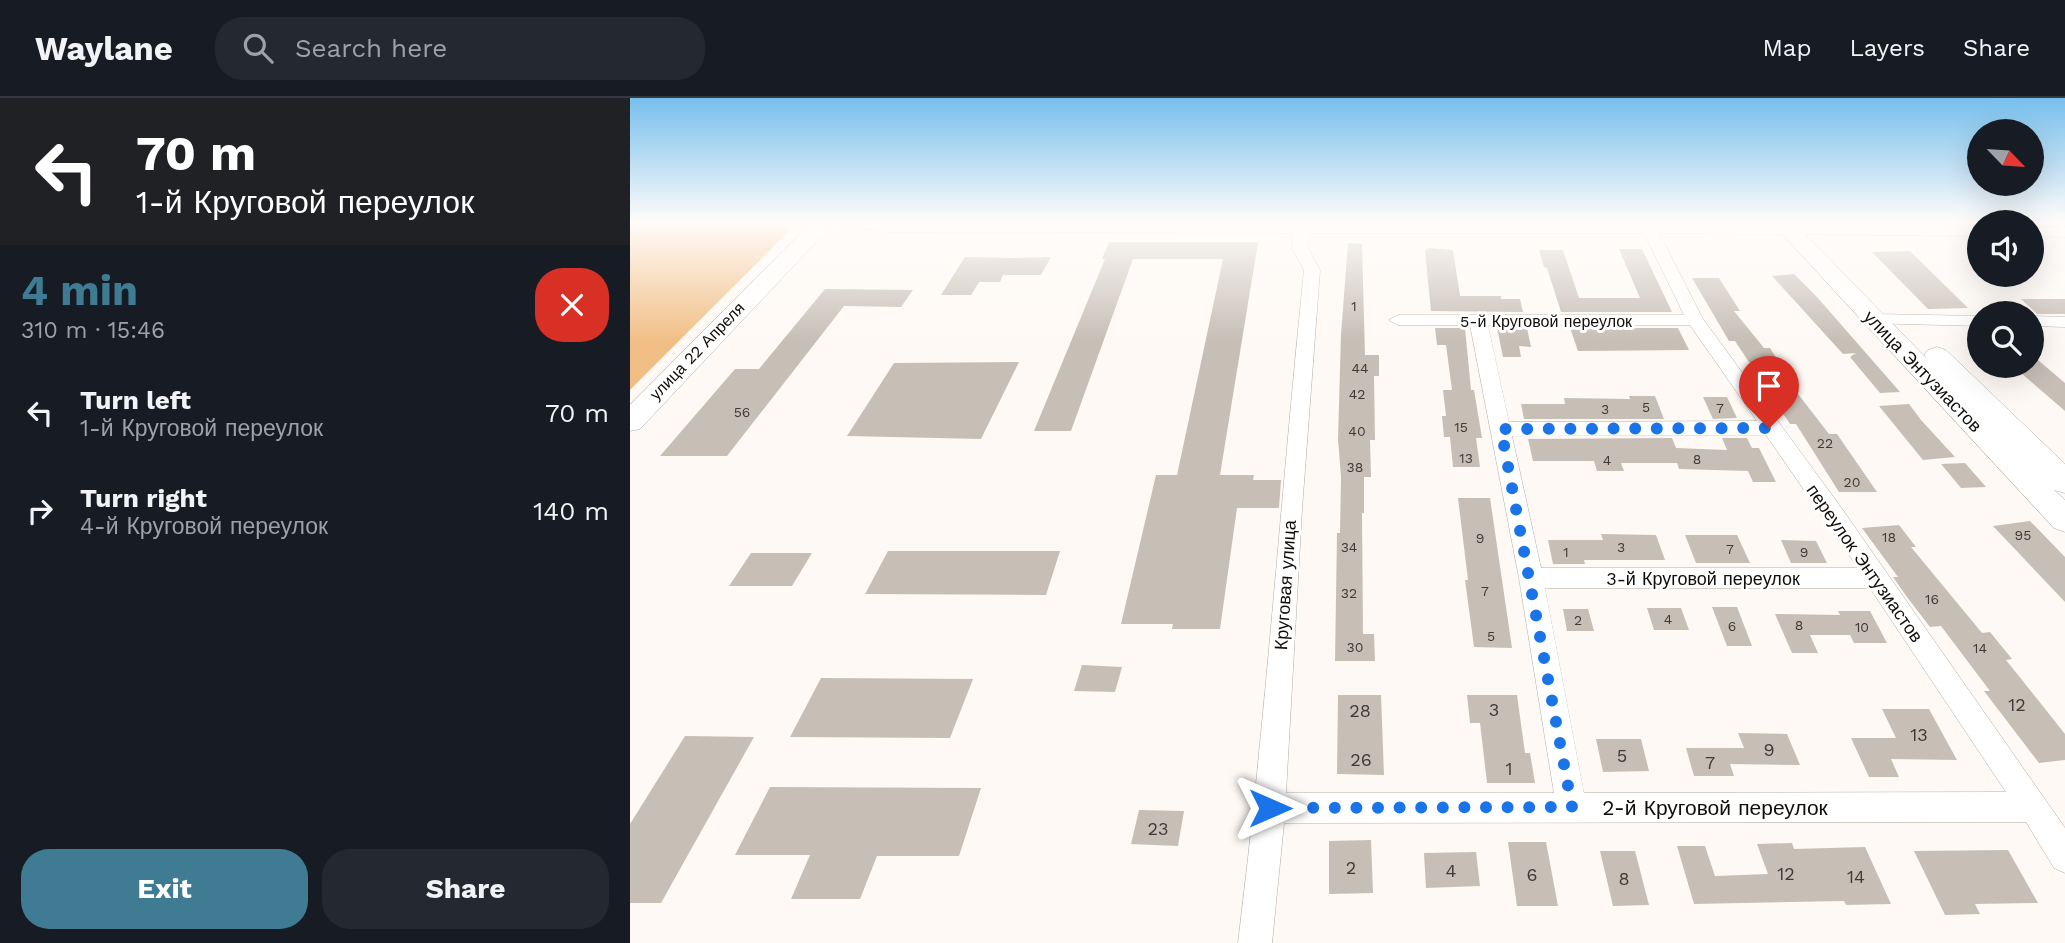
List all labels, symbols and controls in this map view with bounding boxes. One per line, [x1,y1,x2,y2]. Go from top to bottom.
search box [215,17,705,80]
text: Waylane [35,29,173,68]
icon: search [239,29,277,67]
text: Search here [295,33,447,63]
text: Map [1763,34,1811,62]
text: Layers [1849,34,1925,62]
text: Share [1963,34,2030,62]
north arrow [1967,119,2044,196]
map controls [1967,119,2044,378]
text: 70 m [136,124,256,182]
icon: left [21,126,112,217]
text: 1-й Круговой переулок [136,183,474,221]
button: sound [1967,210,2044,287]
text: 4 min [21,266,138,315]
button: close [535,268,609,342]
street label: улица 22 Апреля [646,298,748,404]
house number: 1 [1351,298,1357,314]
button: search [1967,301,2044,378]
street label: улица Энтузиастов [1860,306,1986,436]
street label: 5-й Круговой переулок [1460,312,1633,331]
text: 310 m · 15:46 [21,317,165,344]
pin [1739,356,1799,428]
house number: 44 [1351,360,1369,376]
icon: arrive [1750,367,1788,405]
text: Turn left [80,385,191,415]
house number: 42 [1349,386,1365,402]
icon: left [21,394,59,432]
text: 70 m [545,398,609,428]
house number: 5 [1642,399,1650,415]
house number: 7 [1716,400,1724,416]
house number: 3 [1601,401,1609,417]
house number: 56 [734,404,750,420]
text: 1-й Круговой переулок [80,415,323,442]
house number: 15 [1454,419,1468,435]
house number: 40 [1348,423,1366,439]
house number: 22 [1817,435,1833,451]
house number: 13 [1459,450,1473,466]
house number: 8 [1693,451,1701,467]
house number: 4 [1603,452,1611,468]
house number: 38 [1347,459,1363,475]
house number: 20 [1844,474,1860,490]
street label: переулок Энтузиастов [1802,480,1928,646]
text: Turn right [80,483,207,513]
icon: right [21,492,59,530]
text: 140 m [533,496,609,526]
text: 4-й Круговой переулок [80,513,328,540]
street label: Круговая улица [1270,518,1300,651]
house number: 95 [2015,527,2031,543]
house number: 18 [1882,529,1896,545]
house number: 9 [1476,530,1484,546]
house number: 34 [1341,539,1357,555]
house number: 3 [1617,539,1625,555]
house number: 7 [1726,541,1734,557]
house number: 1 [1563,544,1569,560]
house number: 9 [1800,544,1808,560]
street label: 3-й Круговой переулок [1606,568,1800,589]
house number: 7 [1481,583,1489,599]
house number: 32 [1341,585,1357,601]
house number: 16 [1925,591,1939,607]
house number: 4 [1664,611,1672,627]
house number: 2 [1574,612,1582,628]
house number: 8 [1795,617,1803,633]
house number: 6 [1728,618,1736,634]
house number: 10 [1855,619,1869,635]
house number: 5 [1487,628,1495,644]
house number: 30 [1347,639,1363,655]
house number: 14 [1973,640,1987,656]
house number: 12 [2008,694,2026,715]
house number: 3 [1489,699,1499,720]
house number: 28 [1349,700,1371,721]
house number: 13 [1910,724,1928,745]
house number: 9 [1763,739,1775,760]
house number: 5 [1617,745,1627,766]
house number: 26 [1350,749,1372,770]
house number: 7 [1705,752,1715,773]
house number: 1 [1505,758,1513,779]
position arrow [1233,771,1307,845]
street label: 2-й Круговой переулок [1602,795,1829,820]
house number: 23 [1148,818,1169,839]
button: Exit [21,849,308,929]
button: Share [322,849,609,929]
house number: 2 [1346,857,1356,878]
house number: 4 [1446,860,1457,881]
house number: 12 [1777,863,1795,884]
house number: 6 [1527,864,1537,885]
house number: 14 [1847,866,1865,887]
house number: 8 [1618,868,1630,889]

